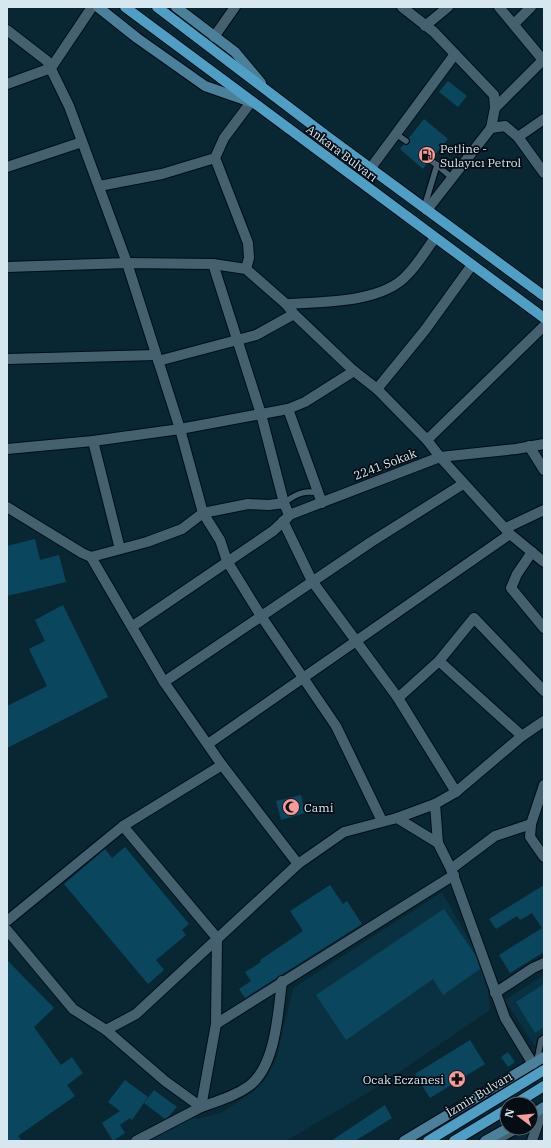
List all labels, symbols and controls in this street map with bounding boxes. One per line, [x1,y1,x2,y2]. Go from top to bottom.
street label: Ankara Bulvarı [304,121,381,185]
place label: Petline - Sulayıcı Petrol [440,141,521,170]
fuel station icon: Petline - Sulayıcı Petrol [417,145,437,165]
street label: 2241 Sokak [352,445,418,483]
mosque icon: Cami [281,797,301,817]
place label: Cami [304,800,334,815]
street label: İzmir Bulvarı [443,1068,515,1120]
pharmacy icon: Ocak Eczanesi [447,1069,467,1089]
place label: Ocak Eczanesi [363,1072,444,1087]
north arrow [499,1096,539,1136]
text: N [501,1107,517,1119]

